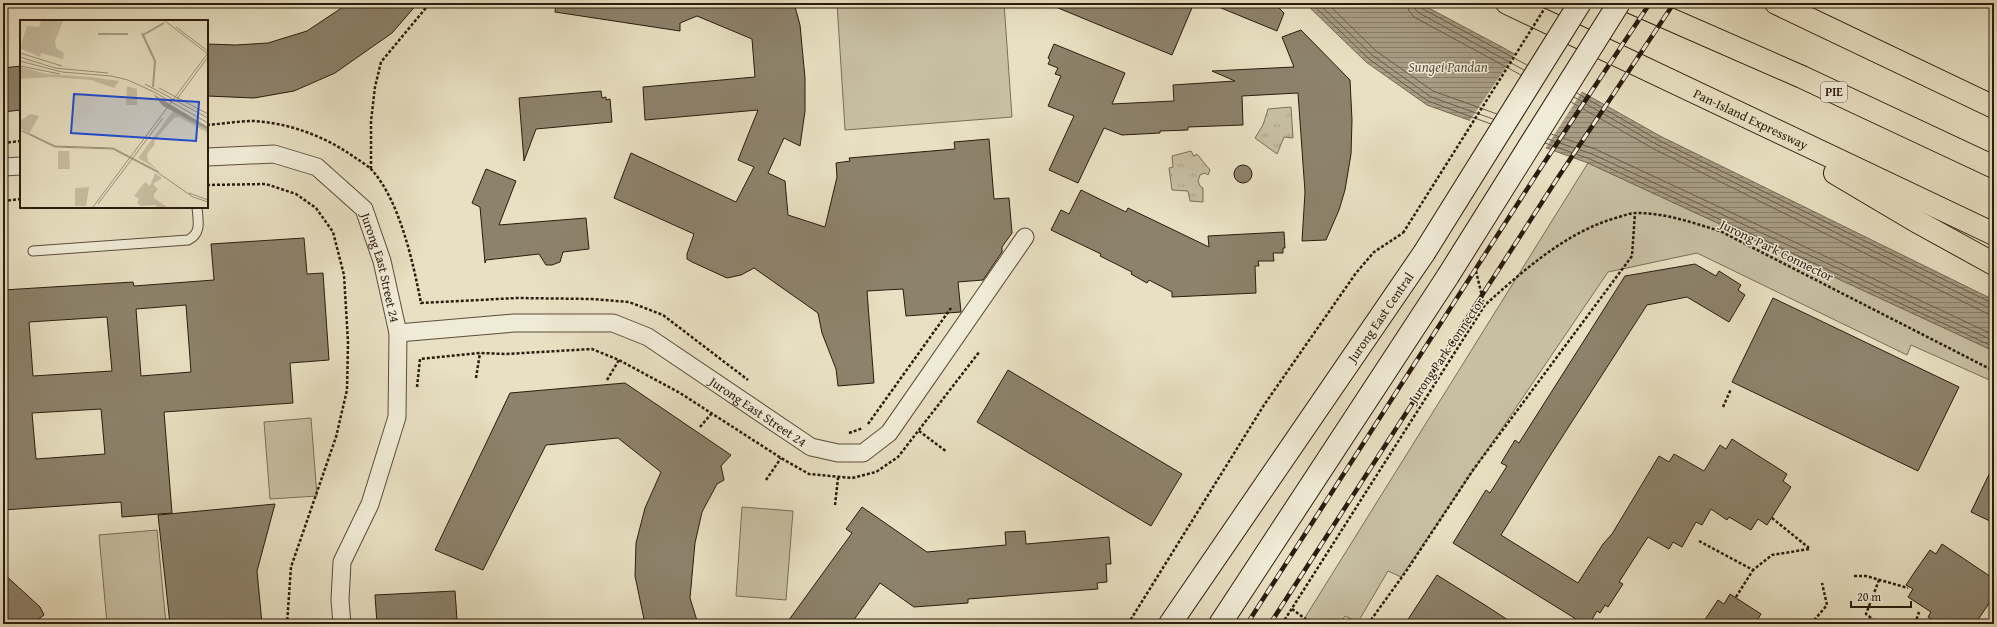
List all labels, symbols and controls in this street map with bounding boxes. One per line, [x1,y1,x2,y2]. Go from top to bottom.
inset map [20,20,208,208]
water label: Sungei Pandan [1408,57,1488,77]
road number: PIE [1821,82,1847,102]
street label: Pan-Island Expressway [1690,84,1812,155]
street label: Jurong East Street 24 [355,208,404,324]
street label: Jurong Park Connector [1715,214,1837,287]
street label: Jurong East Central [1342,268,1418,368]
street label: Jurong Park Connector [1403,293,1489,409]
street label: Jurong East Street 24 [704,371,810,451]
scale bar [1851,583,1911,609]
text: 20 m [1857,588,1881,605]

